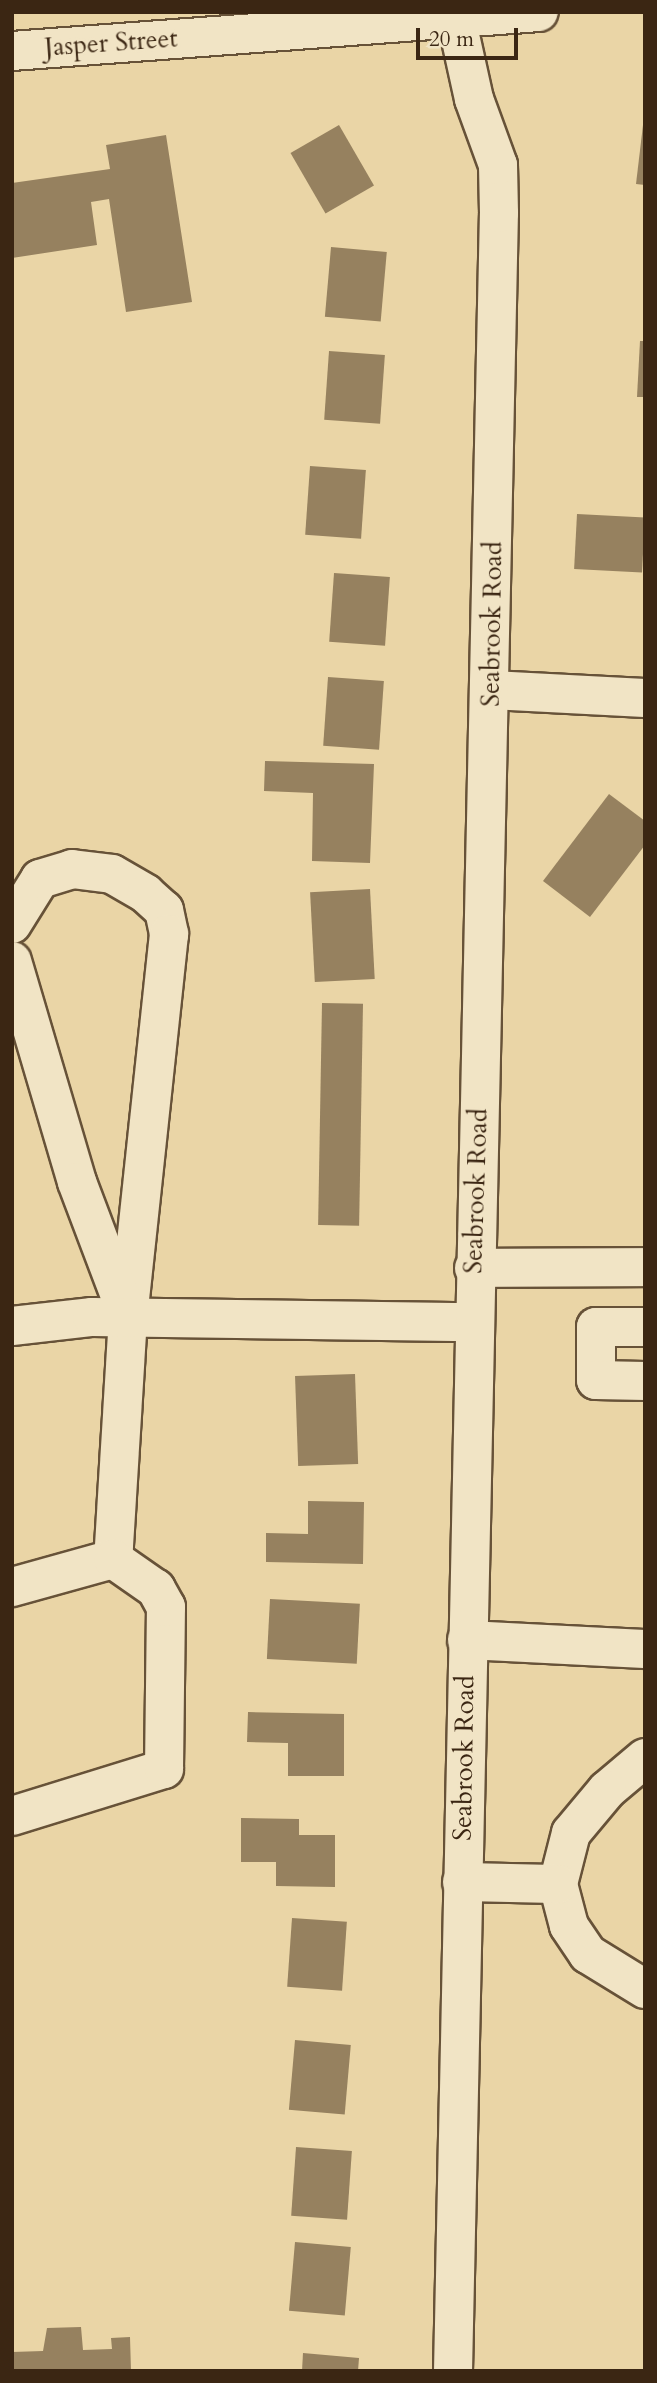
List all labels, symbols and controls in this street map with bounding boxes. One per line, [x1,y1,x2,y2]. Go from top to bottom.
scale bar [419,14,520,58]
street label: Jasper Street [43,23,179,63]
text: 20 m [429,25,474,54]
street label: Seabrook Road [475,541,509,707]
street label: Seabrook Road [458,1108,494,1274]
street label: Seabrook Road [447,1675,481,1841]

